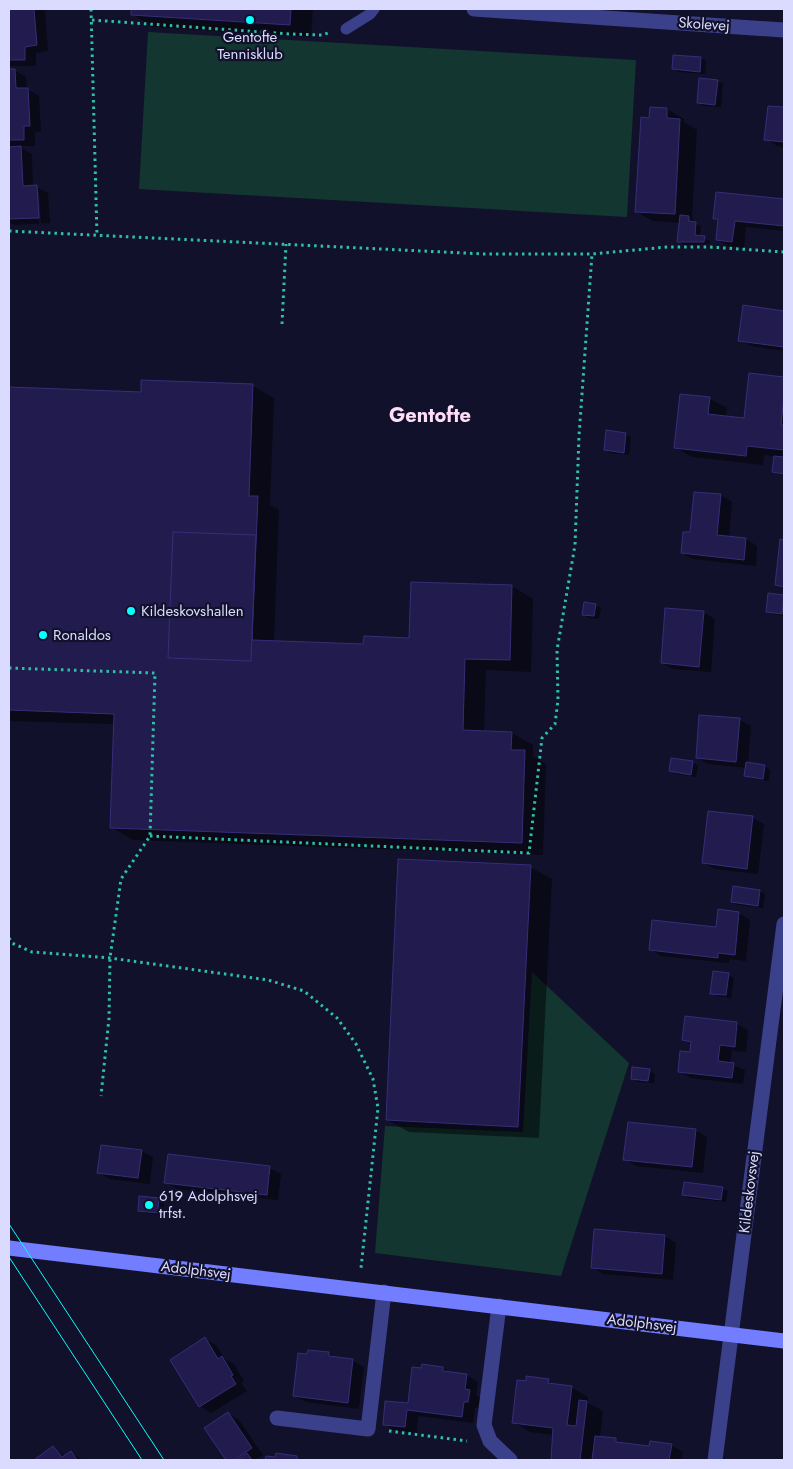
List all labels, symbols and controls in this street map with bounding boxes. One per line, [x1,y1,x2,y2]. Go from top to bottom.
street label: Skolevej [677,11,731,37]
marker: Gentofte Tennisklub [244,14,256,26]
place label: Gentofte Tennisklub [217,26,283,65]
district label: Gentofte [389,401,471,430]
place label: Kildeskovshallen [141,600,244,622]
marker: Kildeskovshallen [125,605,137,617]
place label: Ronaldos [53,624,111,646]
marker: Ronaldos [37,629,49,641]
street label: Kildeskovsvej [733,1150,765,1234]
place label: 619 Adolphsvej trfst. [159,1185,258,1224]
marker: 619 Adolphsvej trfst. [143,1199,155,1211]
street label: Adolphsvej [160,1255,232,1285]
street label: Adolphsvej [606,1308,678,1338]

